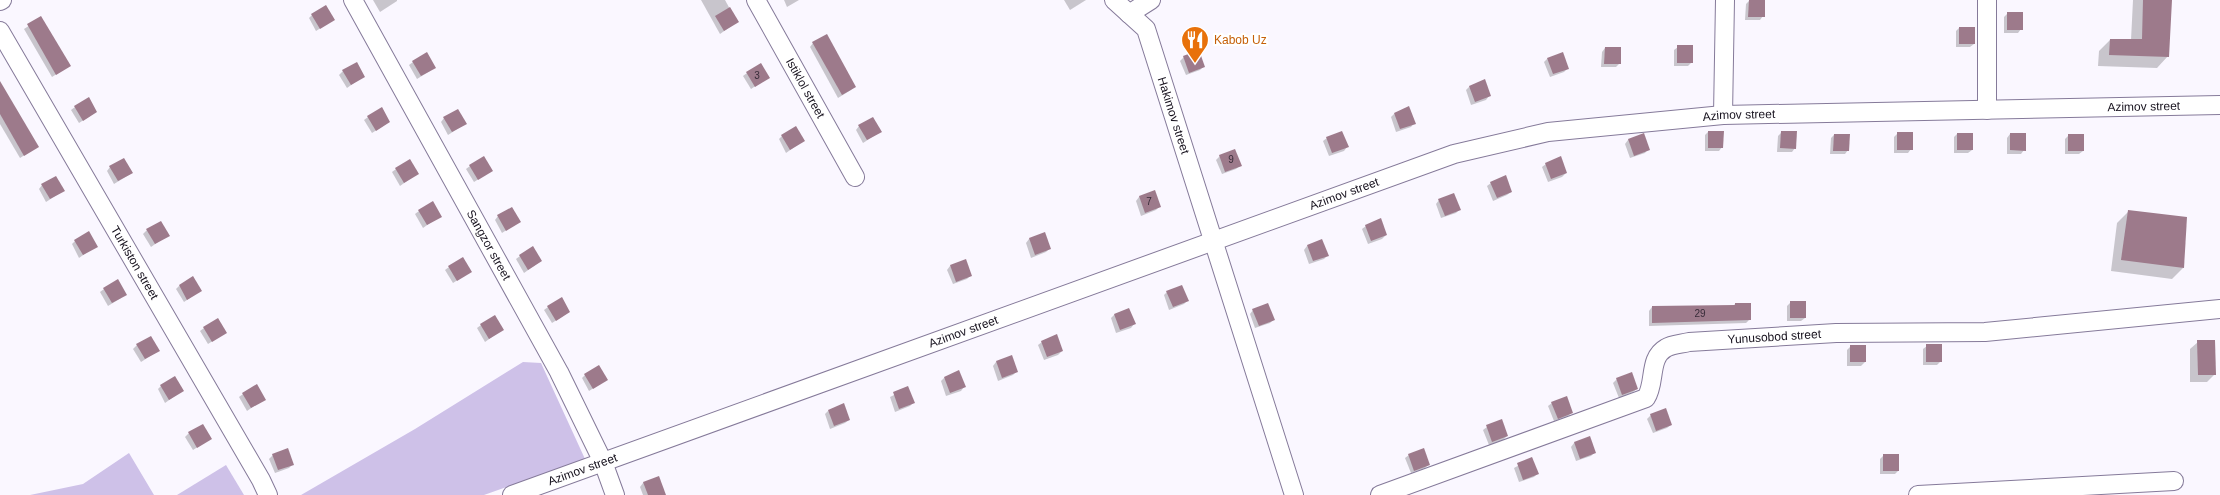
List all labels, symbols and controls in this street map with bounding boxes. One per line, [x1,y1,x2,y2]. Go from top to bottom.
restaurant icon: Kabob Uz [1180,25,1210,64]
place label: Kabob Uz [1214,33,1267,47]
street label: Istiklol street [783,56,828,121]
house number: 3 [754,70,760,81]
street label: Hakimov street [1155,75,1192,156]
street label: Azimov street [2107,99,2181,114]
street label: Azimov street [1702,107,1776,124]
house number: 9 [1228,154,1234,165]
street label: Azimov street [1308,175,1381,213]
house number: 7 [1146,196,1152,207]
street label: Sangzor street [464,207,514,283]
street label: Turkiston street [108,224,162,302]
house number: 29 [1694,308,1706,319]
street label: Azimov street [927,312,1001,351]
street label: Yunusobod street [1727,327,1822,347]
street label: Azimov street [546,450,620,488]

